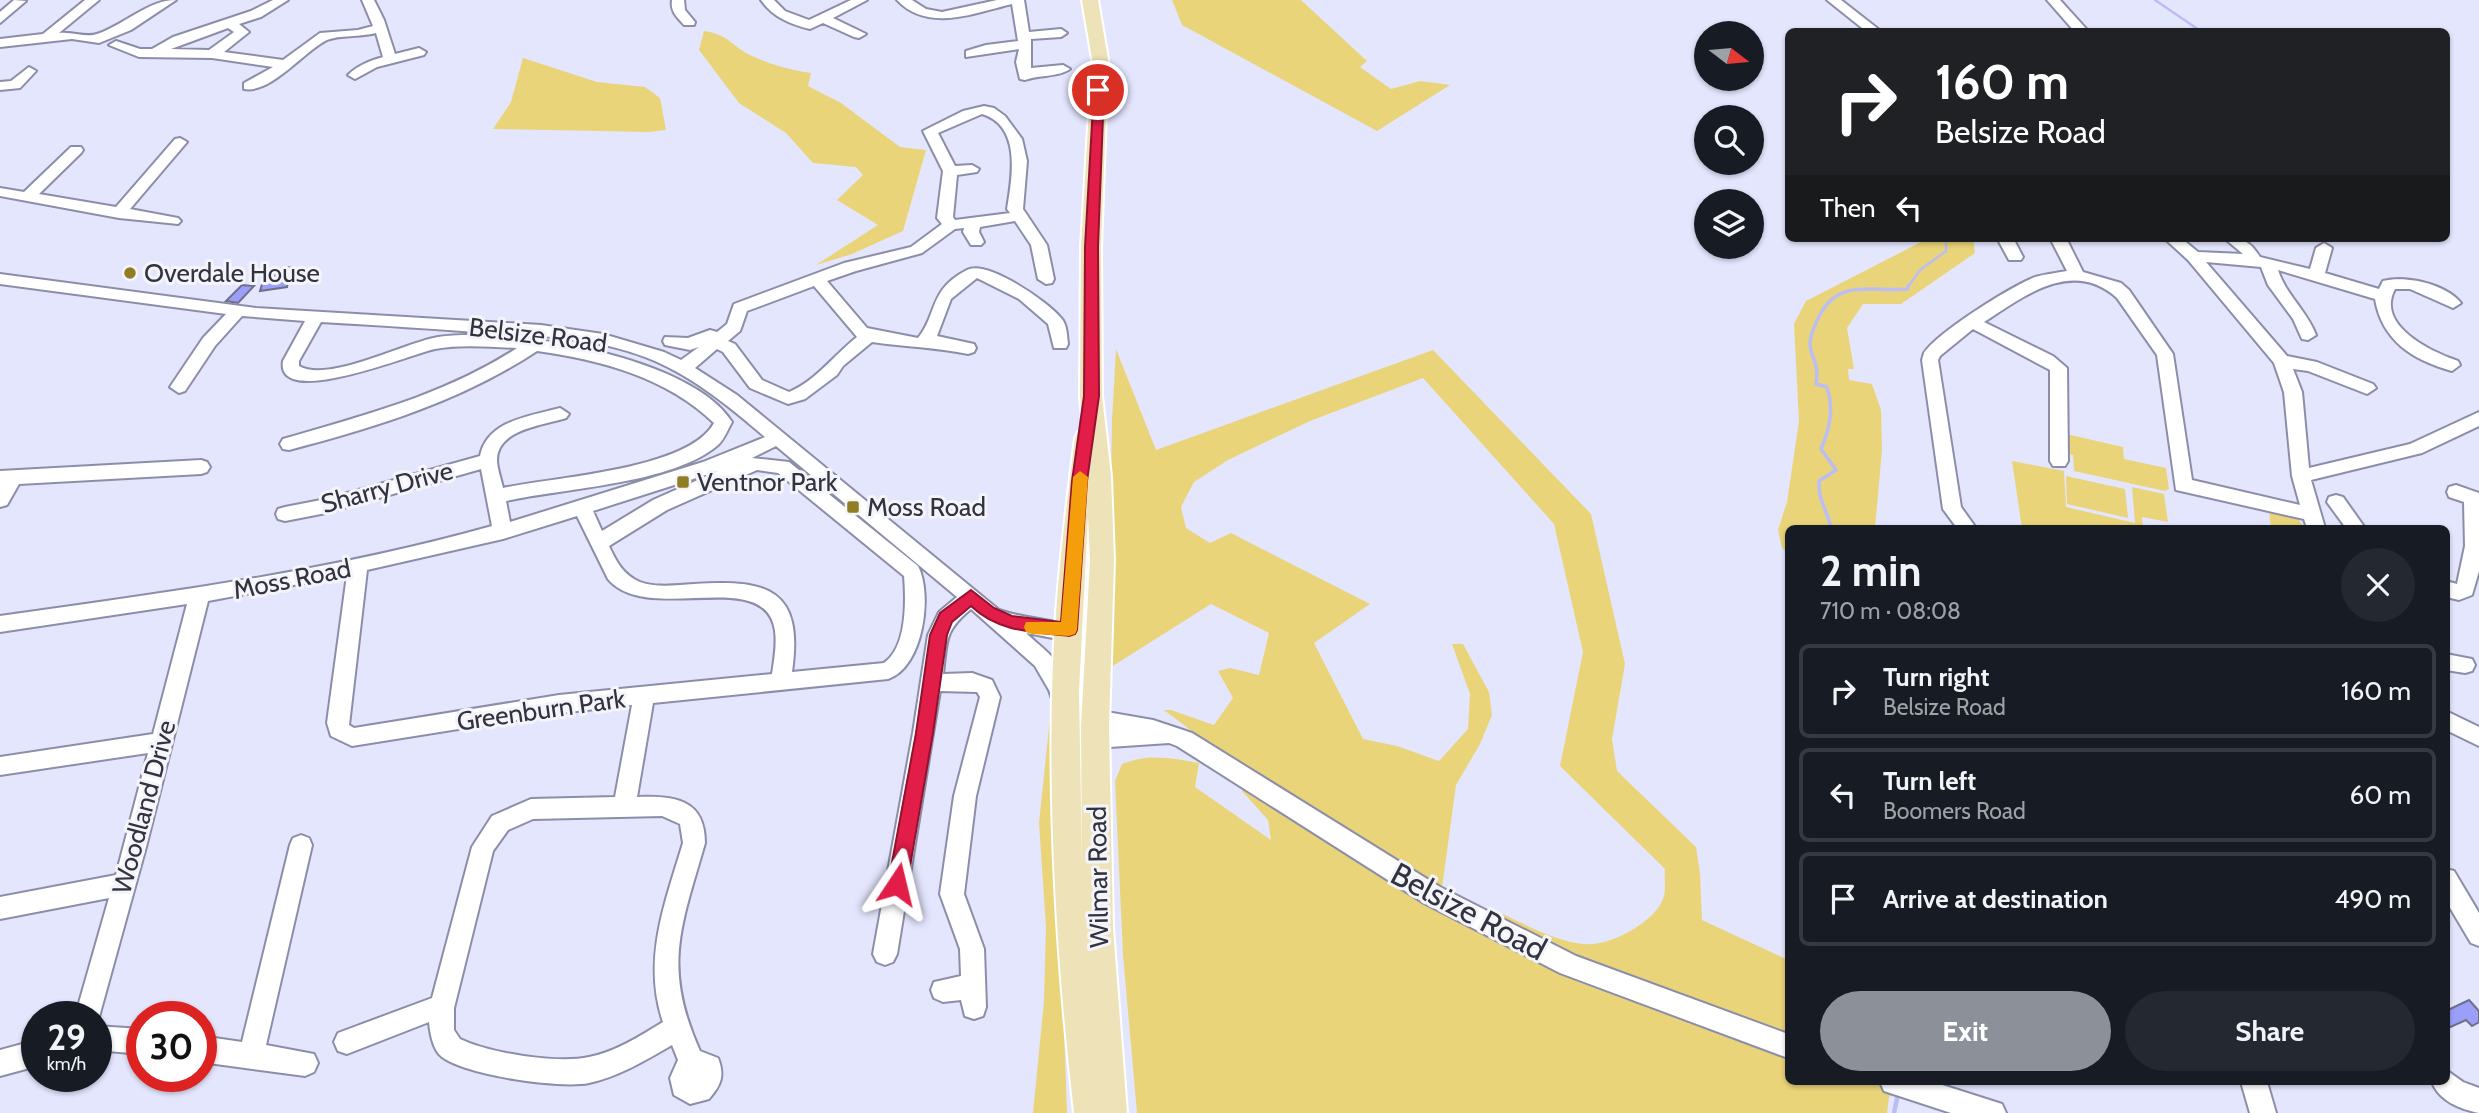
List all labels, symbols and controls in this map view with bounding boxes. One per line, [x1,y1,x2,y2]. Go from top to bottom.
north arrow [1694,21,1764,91]
map controls [1694,21,1764,259]
text: 160 m [1935,52,2069,111]
icon: right [1820,56,1911,147]
pin [1068,60,1128,120]
icon: arrive [1079,71,1117,109]
button: search [1694,105,1764,175]
text: Belsize Road [1935,112,2106,151]
button: layers [1694,189,1764,259]
icon: left [1890,189,1928,227]
text: Then [1820,192,1876,224]
place label: Overdale House [144,257,320,289]
marker: Overdale House [122,265,138,281]
street label: Belsize Road [467,311,609,359]
street label: Sharry Drive [317,454,457,520]
place label: Ventnor Park [697,466,838,498]
marker: Ventnor Park [675,474,691,490]
place label: Moss Road [867,491,986,523]
marker: Moss Road [845,499,861,515]
text: 2 min [1820,545,1921,597]
button: close [2341,548,2415,622]
street label: Moss Road [231,552,353,606]
text: 710 m · 08:08 [1820,597,1961,625]
text: Turn right [1883,661,1989,693]
icon: right [1824,672,1862,710]
text: 160 m [2341,675,2411,707]
street label: Greenburn Park [455,682,628,738]
text: Belsize Road [1883,693,2006,721]
street label: Woodland Drive [105,717,183,897]
text: Turn left [1883,765,1976,797]
icon: left [1824,776,1862,814]
text: 60 m [2349,779,2411,811]
text: Boomers Road [1883,797,2026,825]
street label: Wilmar Road [1081,806,1115,948]
position arrow [860,847,934,921]
street label: Belsize Road [1384,854,1554,968]
icon: arrive [1824,880,1862,918]
text: Arrive at destination [1883,883,2108,915]
text: 490 m [2334,883,2411,915]
button: Exit [1820,991,2111,1071]
button: Share [2125,991,2415,1071]
speed limit sign: 30 [126,1001,217,1092]
text: 29 [47,1016,86,1059]
text: km/h [47,1053,86,1075]

